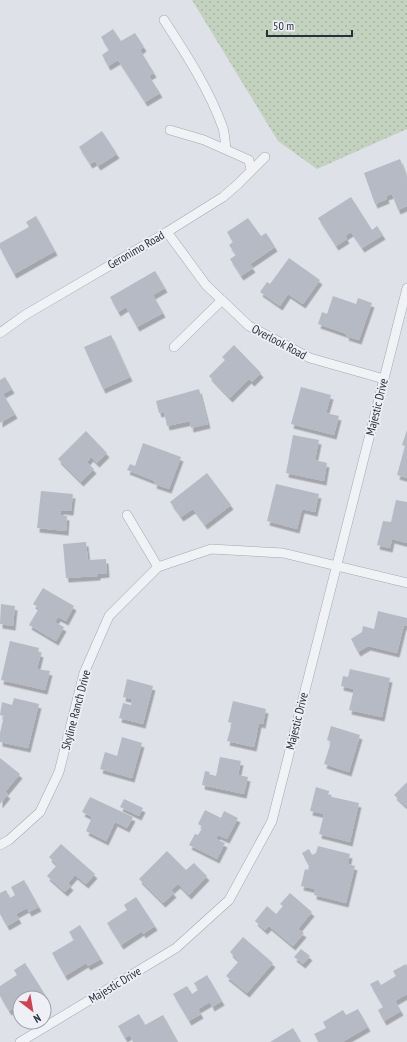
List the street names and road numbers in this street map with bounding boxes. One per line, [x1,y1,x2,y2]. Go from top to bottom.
street label: Geronimo Road [105,227,167,272]
street label: Overlook Road [249,321,309,362]
street label: Majestic Drive [362,377,391,437]
street label: Skyline Ranch Drive [58,668,93,752]
street label: Majestic Drive [282,691,311,751]
street label: Majestic Drive [86,963,144,1006]

